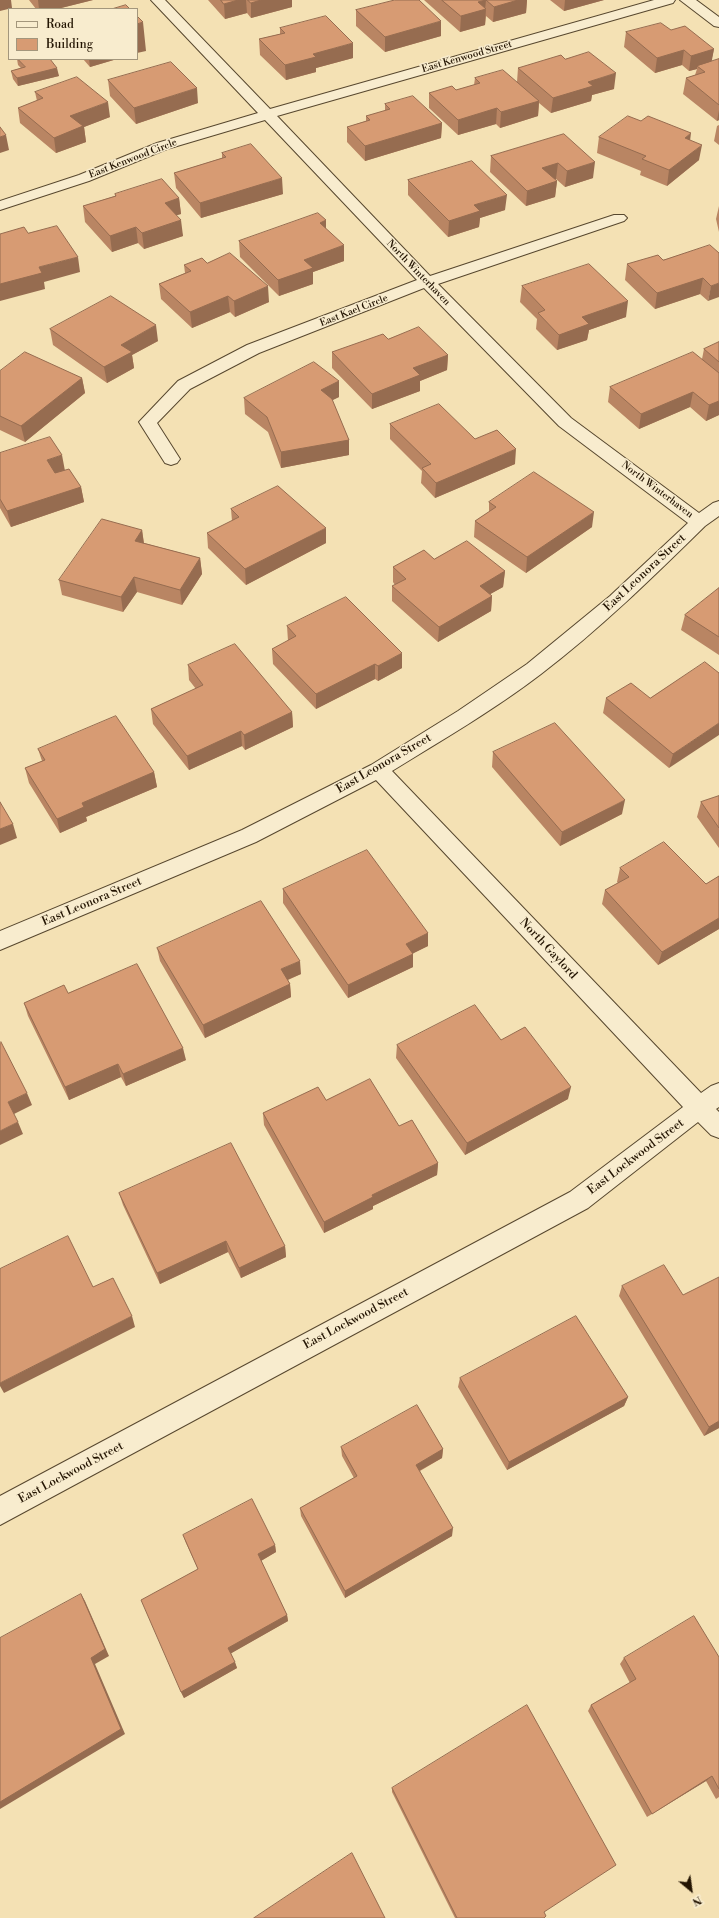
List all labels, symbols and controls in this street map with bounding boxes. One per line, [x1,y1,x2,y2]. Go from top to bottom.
legend [8,8,138,60]
text: Road [46,17,74,32]
text: Building [46,37,93,52]
street label: East Kenwood Street [421,38,513,76]
street label: East Kenwood Circle [87,137,179,181]
street label: North Winterhaven [384,238,452,308]
street label: East Kael Circle [318,292,390,330]
street label: North Winterhaven [619,459,695,521]
street label: East Leonora Street [601,531,689,615]
street label: East Leonora Street [334,731,434,797]
street label: East Leonora Street [40,874,144,930]
street label: North Gaylord [516,916,580,982]
street label: East Lockwood Street [585,1116,687,1198]
street label: East Lockwood Street [301,1285,411,1353]
street label: East Lockwood Street [16,1439,126,1507]
north arrow [671,1870,711,1910]
text: N [690,1892,704,1909]

